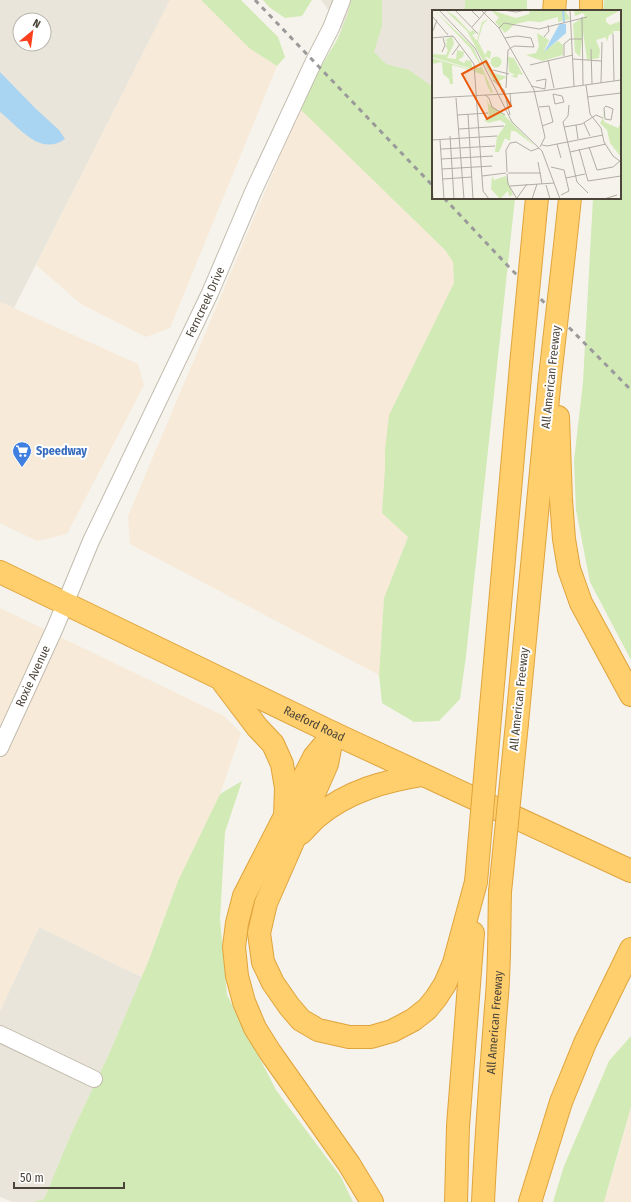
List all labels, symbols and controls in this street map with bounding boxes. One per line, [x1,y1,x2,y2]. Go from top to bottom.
inset map [432,10,621,199]
north arrow [12,12,52,52]
text: N [31,16,43,31]
street label: Ferncreek Drive [183,265,227,340]
street label: All American Freeway [539,324,563,429]
supermarket icon: Speedway [11,440,33,468]
place label: Speedway [36,444,87,458]
street label: Roxie Avenue [13,643,53,709]
street label: All American Freeway [507,646,531,751]
street label: Raeford Road [281,703,347,744]
street label: All American Freeway [484,970,506,1075]
scale bar [14,1164,124,1190]
text: 50 m [20,1171,44,1185]

